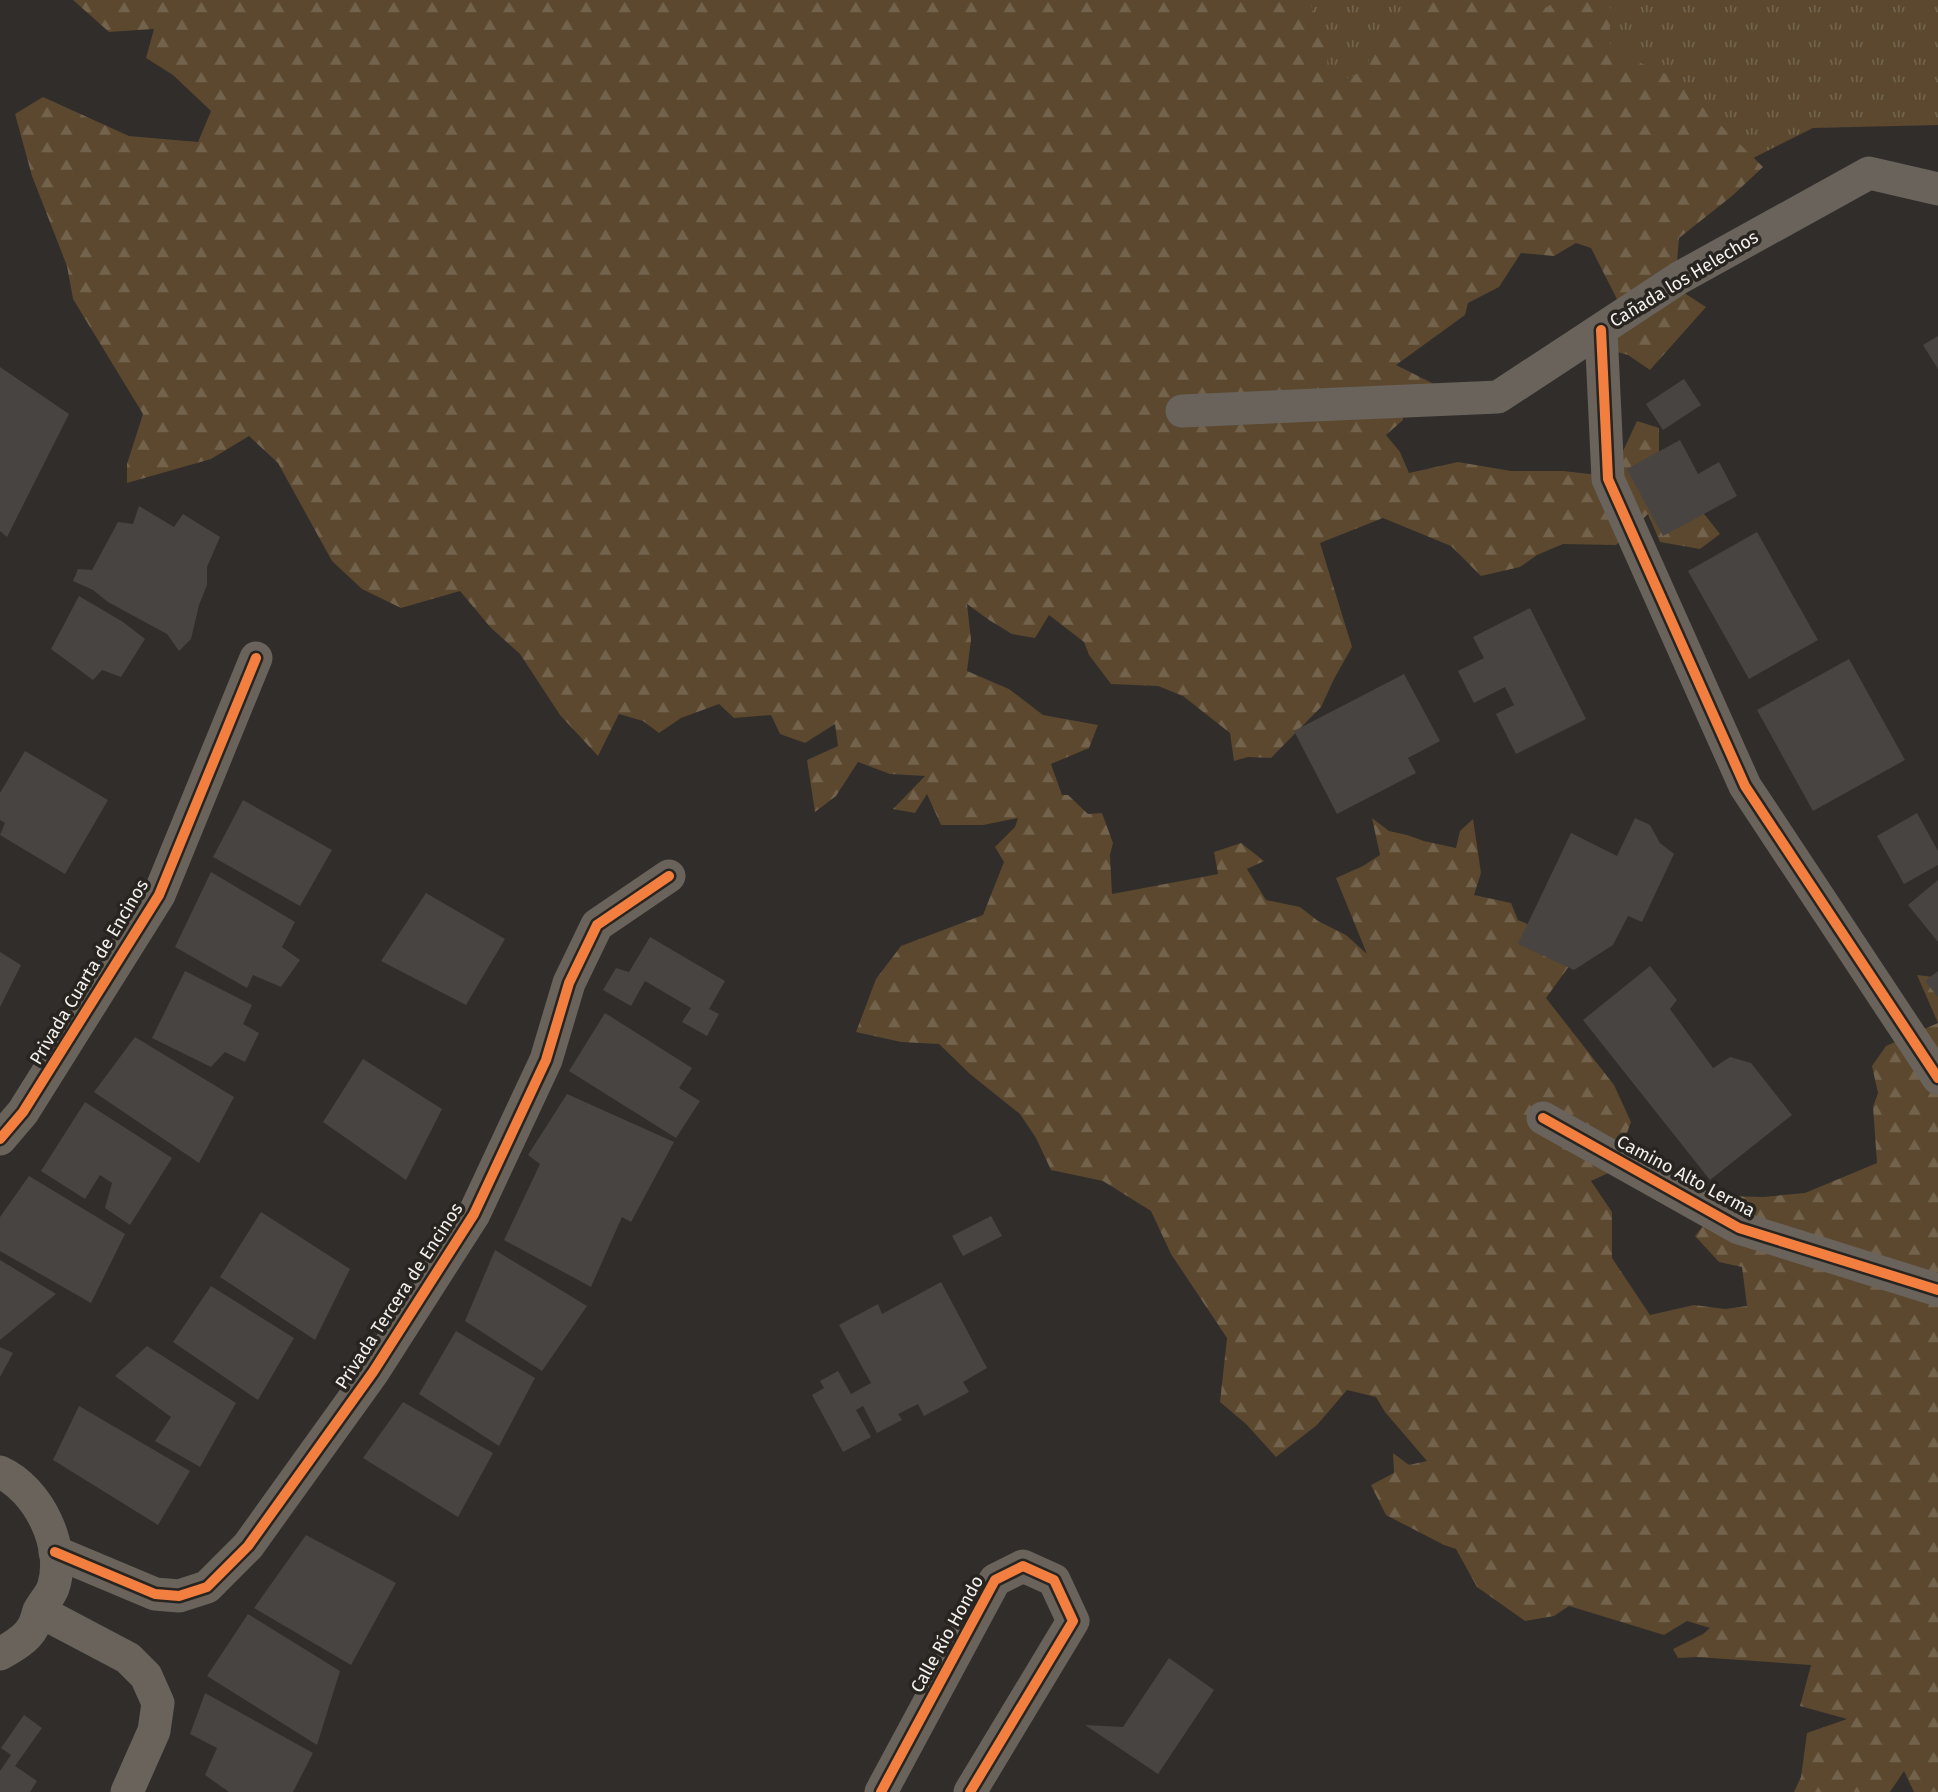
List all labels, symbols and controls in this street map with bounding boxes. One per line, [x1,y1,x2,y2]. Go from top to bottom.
street label: Cañada los Helechos [1606,226,1762,332]
street label: Privada Cuarta de Encinos [25,875,153,1069]
street label: Camino Alto Lerma [1613,1130,1759,1222]
street label: Privada Tercera de Encinos [330,1199,468,1393]
street label: Calle Río Hondo [906,1572,988,1696]

